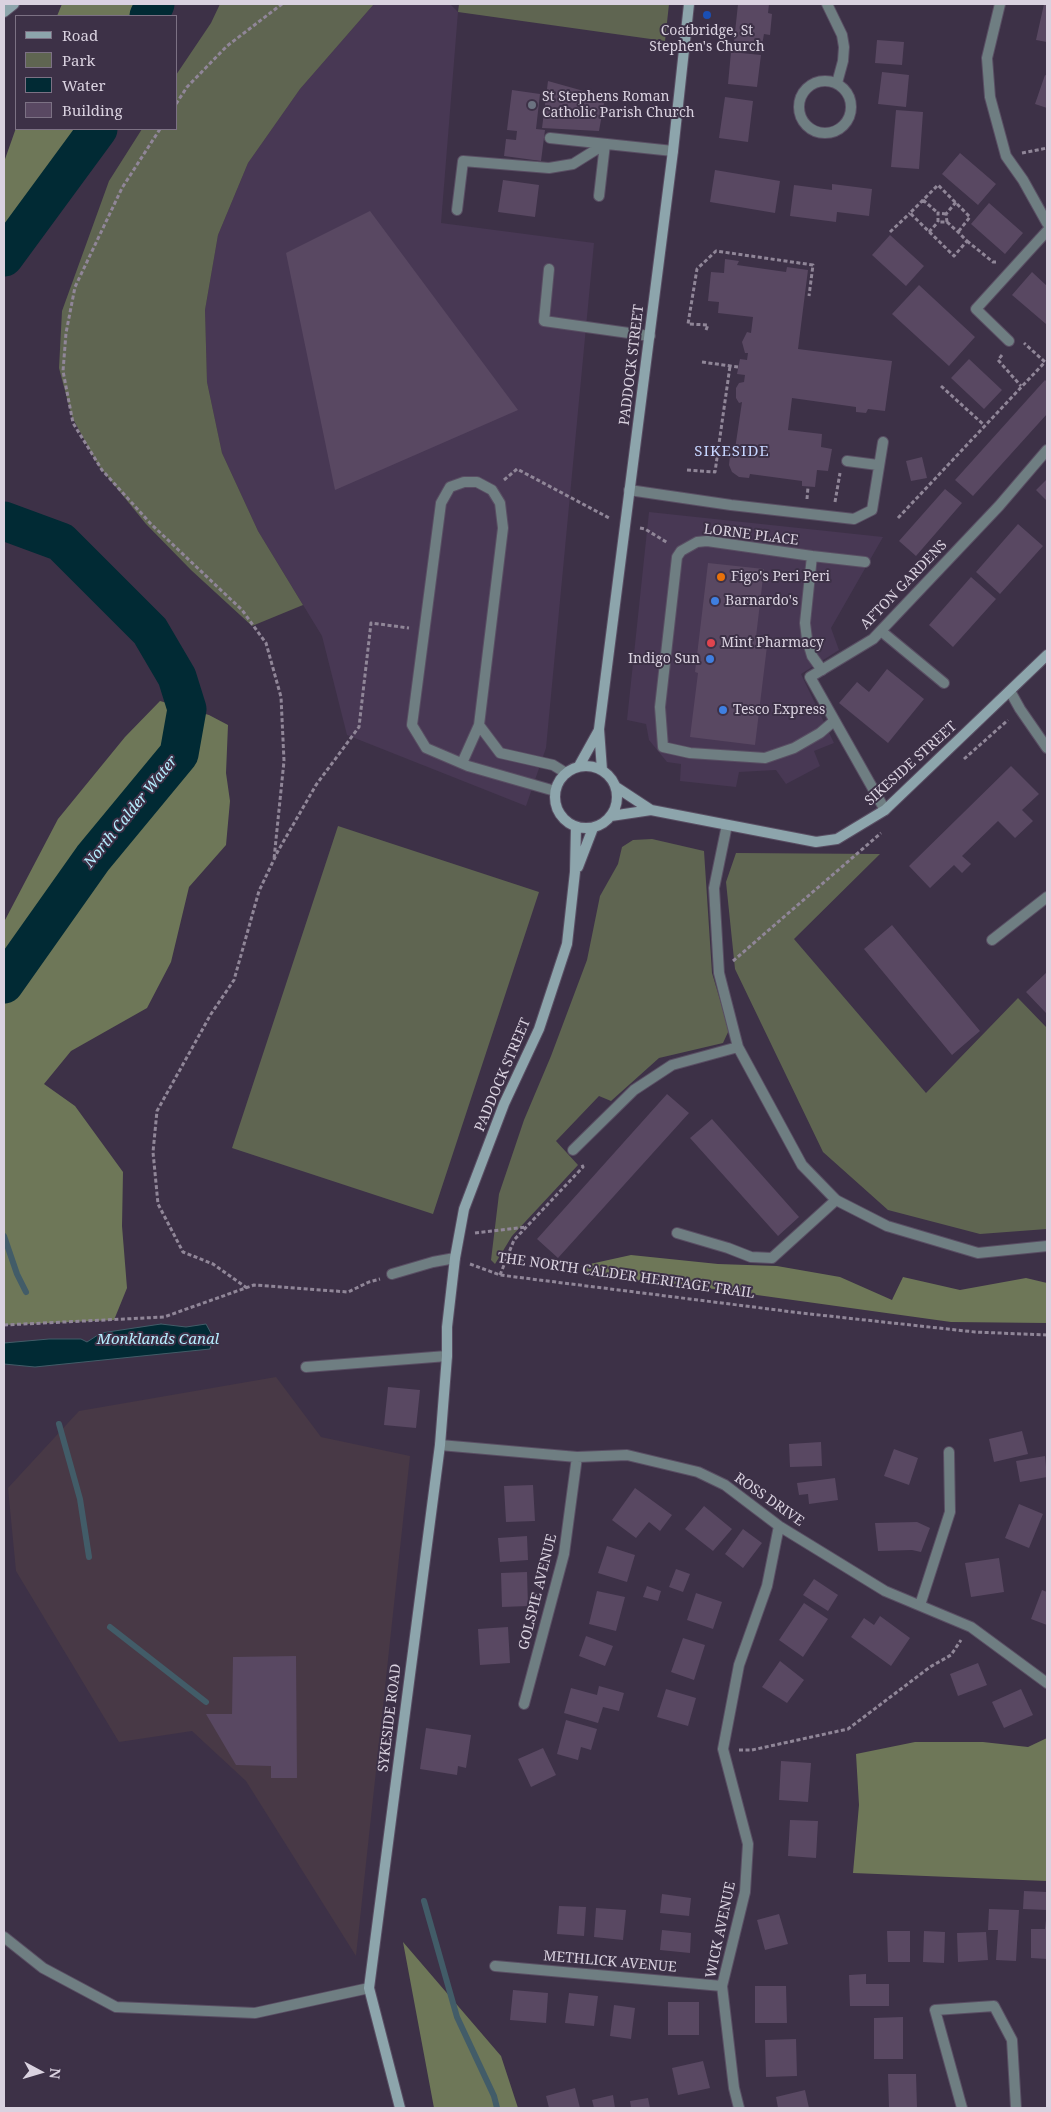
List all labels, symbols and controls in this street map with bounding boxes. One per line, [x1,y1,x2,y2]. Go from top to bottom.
marker: Coatbridge, St Stephen's Church [701,9,713,21]
legend [15,15,178,130]
place label: Coatbridge, St Stephen's Church [649,23,765,56]
text: Road [62,25,98,45]
text: Park [62,50,95,70]
text: Water [62,75,105,95]
place label: St Stephens Roman Catholic Parish Church [542,89,695,121]
marker: St Stephens Roman Catholic Parish Church [526,99,538,111]
text: Building [62,100,123,120]
street label: PADDOCK STREET [616,304,648,426]
district label: SIKESIDE [693,443,771,461]
street label: LORNE PLACE [703,521,799,549]
street label: AFTON GARDENS [857,537,951,633]
place label: Figo's Peri Peri [731,569,830,585]
marker: Figo's Peri Peri [715,571,727,583]
place label: Barnardo's [725,593,798,609]
marker: Barnardo's [709,595,721,607]
place label: Mint Pharmacy [721,635,824,651]
marker: Mint Pharmacy [705,637,717,649]
place label: Indigo Sun [628,651,700,667]
marker: Indigo Sun [704,653,716,665]
place label: Tesco Express [733,702,825,718]
marker: Tesco Express [717,704,729,716]
street label: SIKESIDE STREET [862,718,960,810]
water label: North Calder Water [80,752,182,872]
street label: PADDOCK STREET [472,1016,534,1134]
street label: THE NORTH CALDER HERITAGE TRAIL [496,1250,756,1302]
water label: Monklands Canal [97,1331,219,1349]
street label: ROSS DRIVE [731,1470,807,1530]
street label: GOLSPIE AVENUE [515,1532,561,1652]
street label: SYKESIDE ROAD [375,1663,405,1773]
street label: WICK AVENUE [703,1880,739,1980]
street label: METHLICK AVENUE [543,1948,677,1976]
north arrow [15,2047,65,2097]
text: N [45,2067,65,2080]

